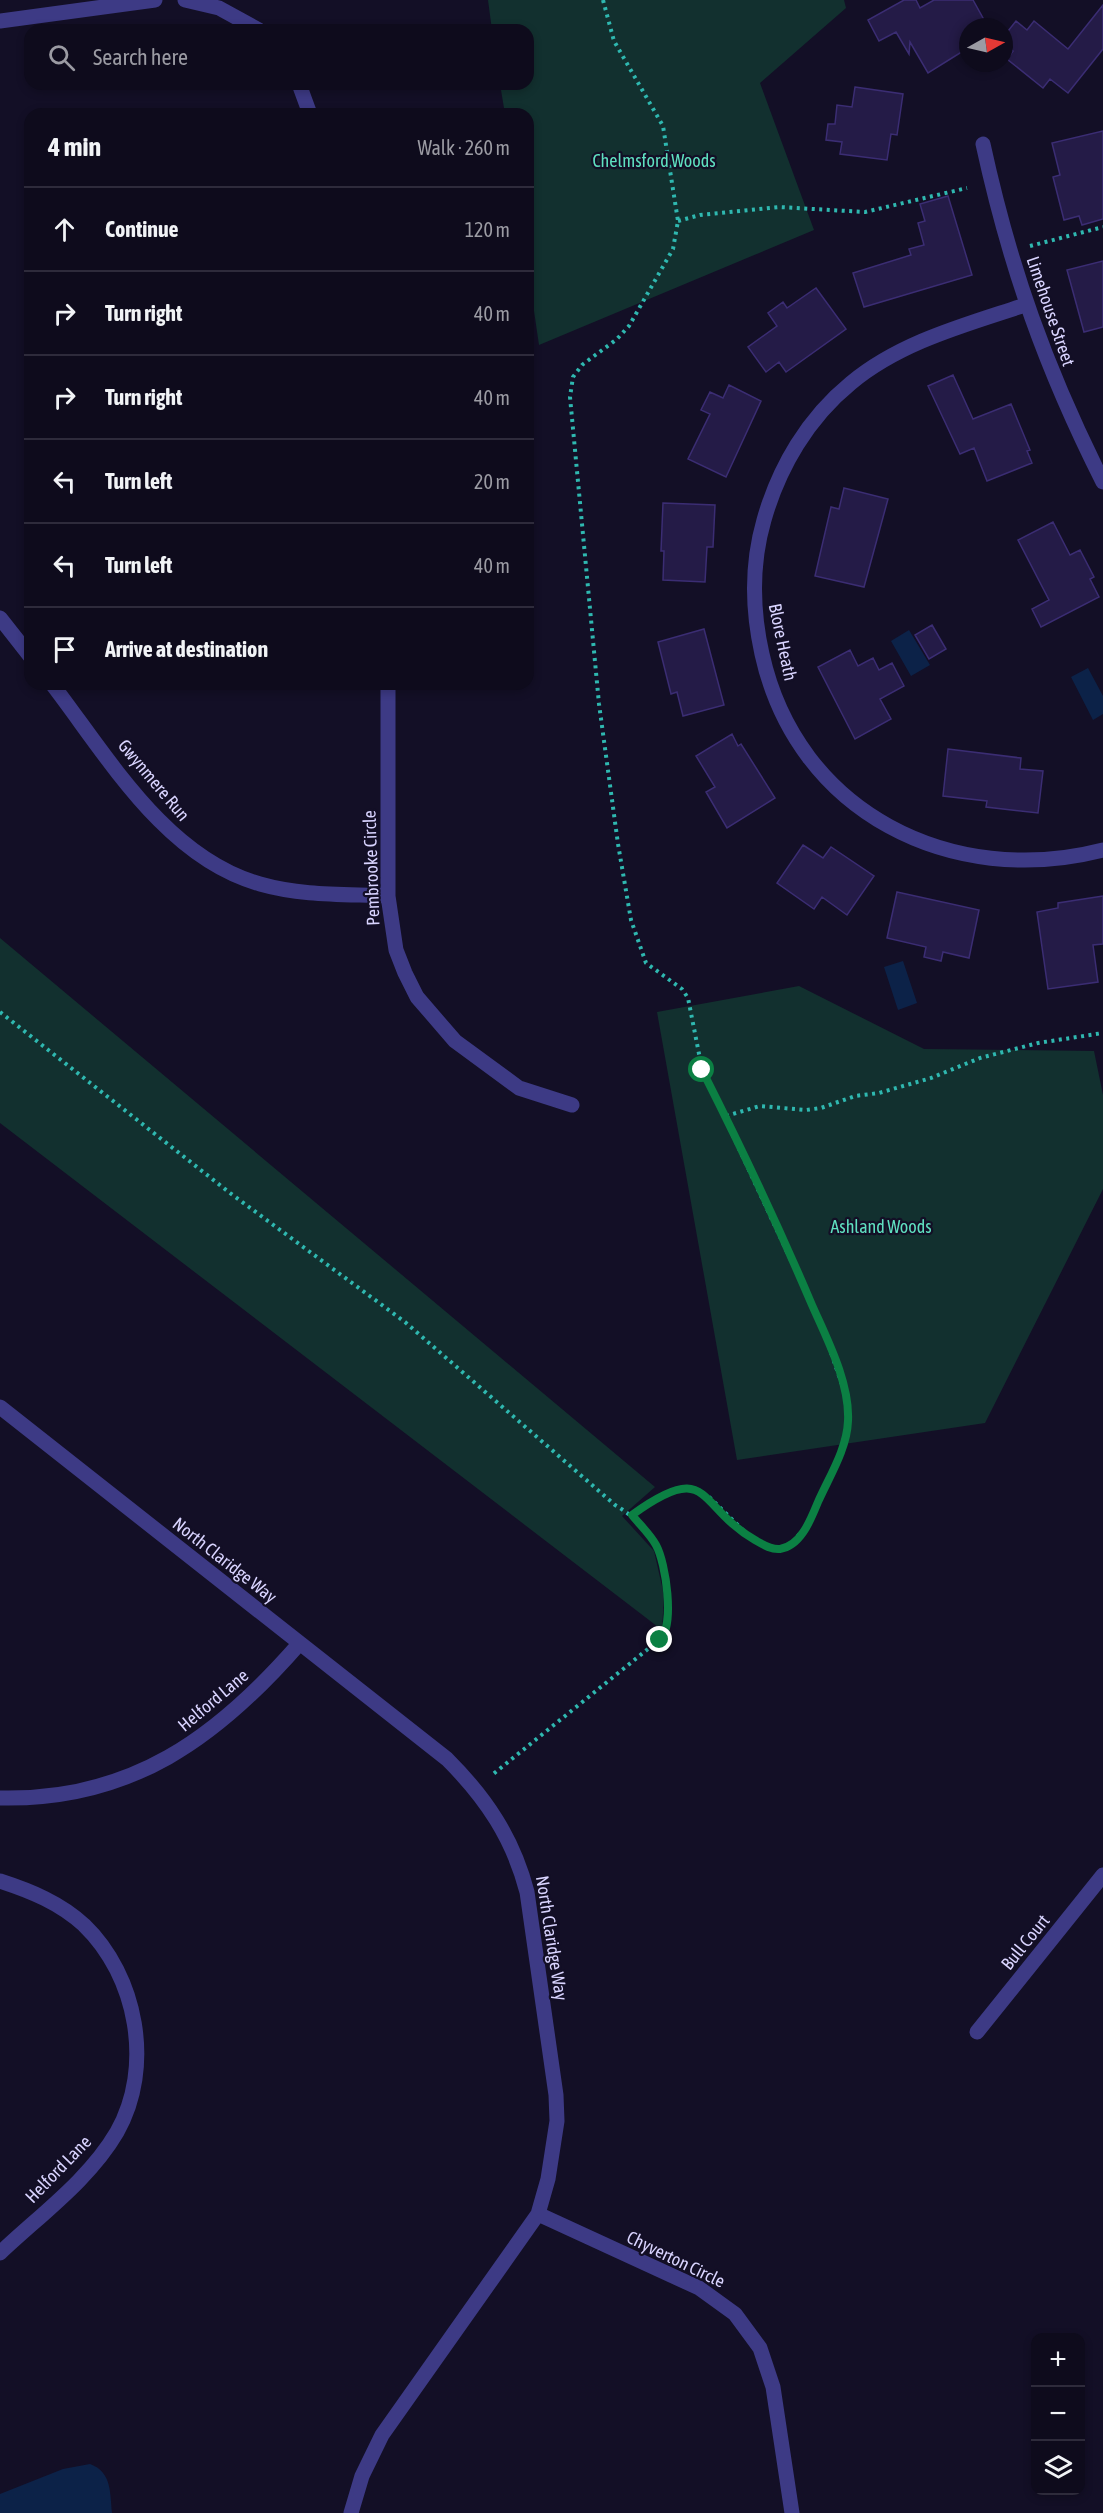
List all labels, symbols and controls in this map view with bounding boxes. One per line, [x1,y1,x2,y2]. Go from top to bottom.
north arrow [959,18,1013,72]
search box [24,24,534,90]
icon: search [45,41,78,74]
text: Search here [93,44,188,70]
text: 4 min [48,132,101,162]
text: Walk · 260 m [418,136,510,159]
park label: Chelmsford Woods [592,150,716,171]
icon: ahead [48,213,81,246]
text: Continue [105,216,179,242]
text: 120 m [465,218,510,241]
street label: Limehouse Street [1022,253,1080,369]
icon: right [48,297,81,330]
text: Turn right [105,300,182,326]
text: 40 m [474,302,510,325]
icon: right [48,381,81,414]
text: Turn right [105,384,182,410]
text: 40 m [474,386,510,409]
icon: left [48,465,81,498]
text: Turn left [105,468,172,494]
text: 20 m [474,470,510,493]
icon: left [48,549,81,582]
text: Turn left [105,552,172,578]
text: 40 m [474,554,510,577]
street label: Blore Heath [765,601,801,683]
icon: arrive [48,633,81,666]
text: Arrive at destination [105,636,268,662]
street label: Gwynmere Run [114,735,194,825]
street label: Pembrooke Circle [358,810,384,926]
route start [688,1056,714,1082]
park label: Ashland Woods [830,1216,932,1237]
street label: North Claridge Way [169,1513,281,1607]
route end [646,1626,672,1652]
street label: Helford Lane [174,1665,252,1735]
street label: North Claridge Way [532,1874,572,2002]
street label: Bull Court [996,1910,1054,1974]
street label: Helford Lane [21,2131,95,2207]
street label: Chyverton Circle [624,2226,728,2292]
map controls [1031,2333,1085,2495]
button: + [1031,2333,1085,2387]
button: − [1031,2387,1085,2441]
button: layers [1031,2441,1085,2495]

